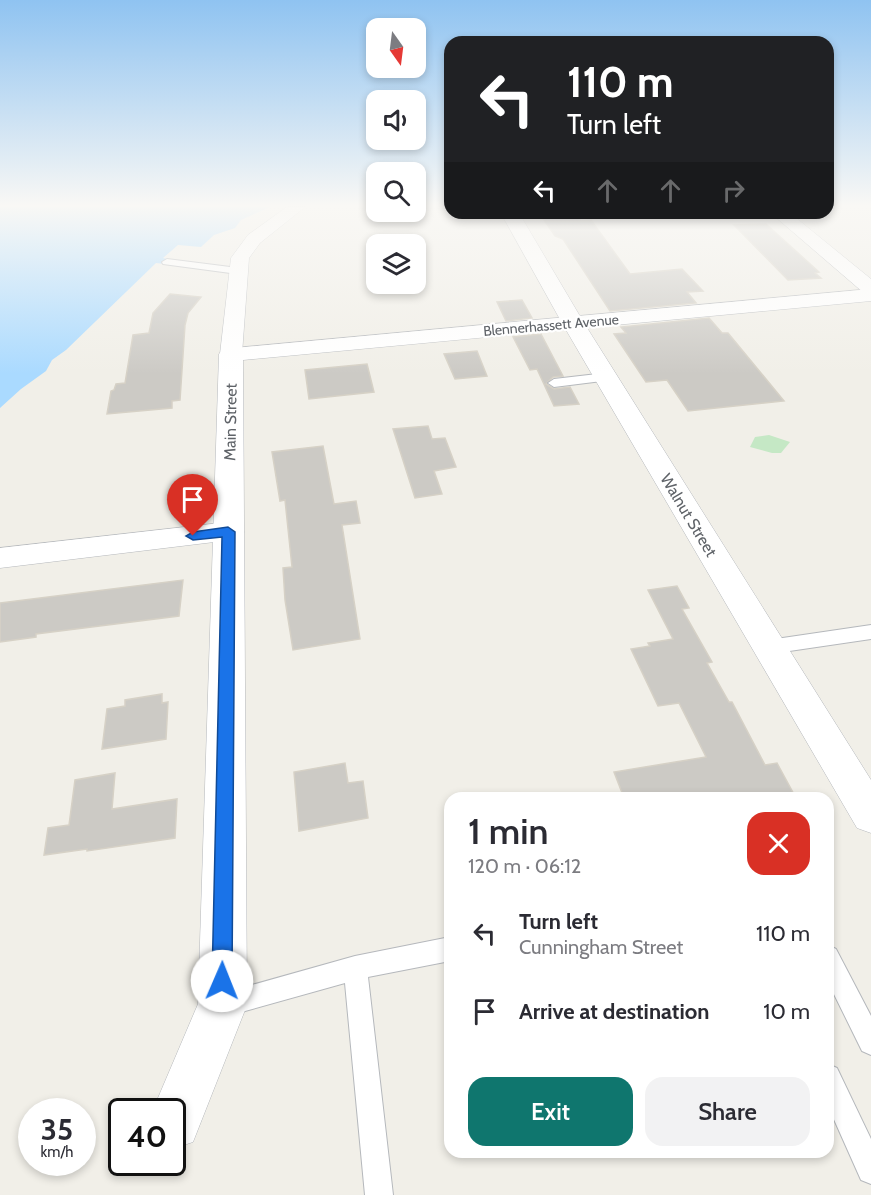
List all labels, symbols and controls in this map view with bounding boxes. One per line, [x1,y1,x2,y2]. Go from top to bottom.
north arrow [366,18,426,78]
map controls [366,18,426,294]
text: 110 m [567,56,674,108]
icon: left [468,60,546,138]
button: sound [366,90,426,150]
text: Turn left [567,108,661,141]
button: search [366,162,426,222]
icon: left [528,174,561,207]
icon: ahead [591,174,624,207]
icon: ahead [654,174,687,207]
icon: right [717,174,750,207]
button: layers [366,234,426,294]
street label: Blennerhassett Avenue [482,310,620,340]
street label: Main Street [220,382,241,461]
street label: Walnut Street [656,470,721,561]
pin [167,474,218,536]
icon: arrive [176,483,209,516]
text: 1 min [468,809,548,853]
button: close [747,812,810,875]
text: 120 m · 06:12 [468,854,581,878]
text: Turn left [519,908,598,935]
icon: left [468,917,501,950]
text: 110 m [756,920,810,947]
text: Cunningham Street [519,935,683,959]
position arrow [190,949,254,1013]
icon: arrive [468,995,501,1028]
text: Arrive at destination [519,998,709,1025]
text: 10 m [763,998,810,1025]
button: Exit [468,1077,633,1146]
button: Share [645,1077,810,1146]
speed limit sign: 40 [108,1098,186,1176]
text: 35 [41,1111,73,1148]
text: km/h [41,1143,73,1161]

